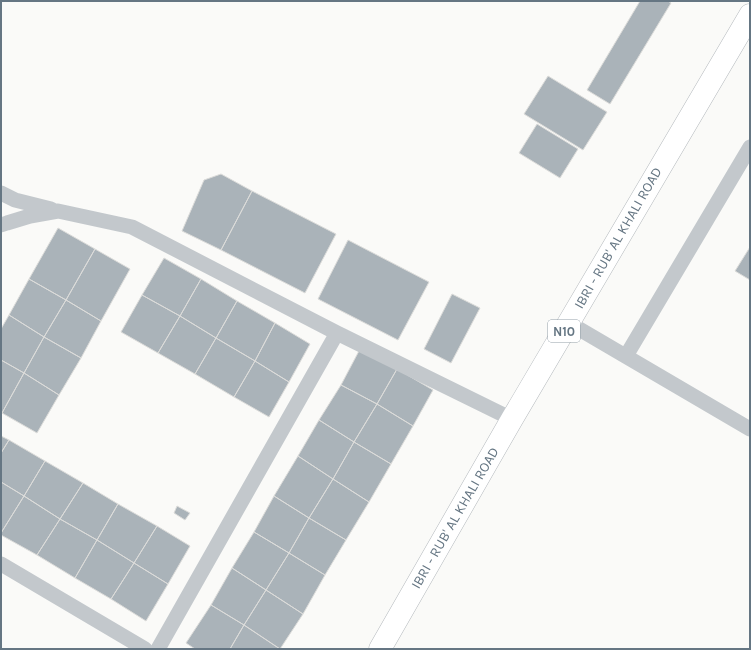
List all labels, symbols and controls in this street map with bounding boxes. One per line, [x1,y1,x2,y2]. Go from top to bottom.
street label: IBRI - RUB' AL KHALI ROAD [570,164,666,312]
road number: N10 [548,320,580,342]
street label: IBRI - RUB' AL KHALI ROAD [407,444,503,592]

